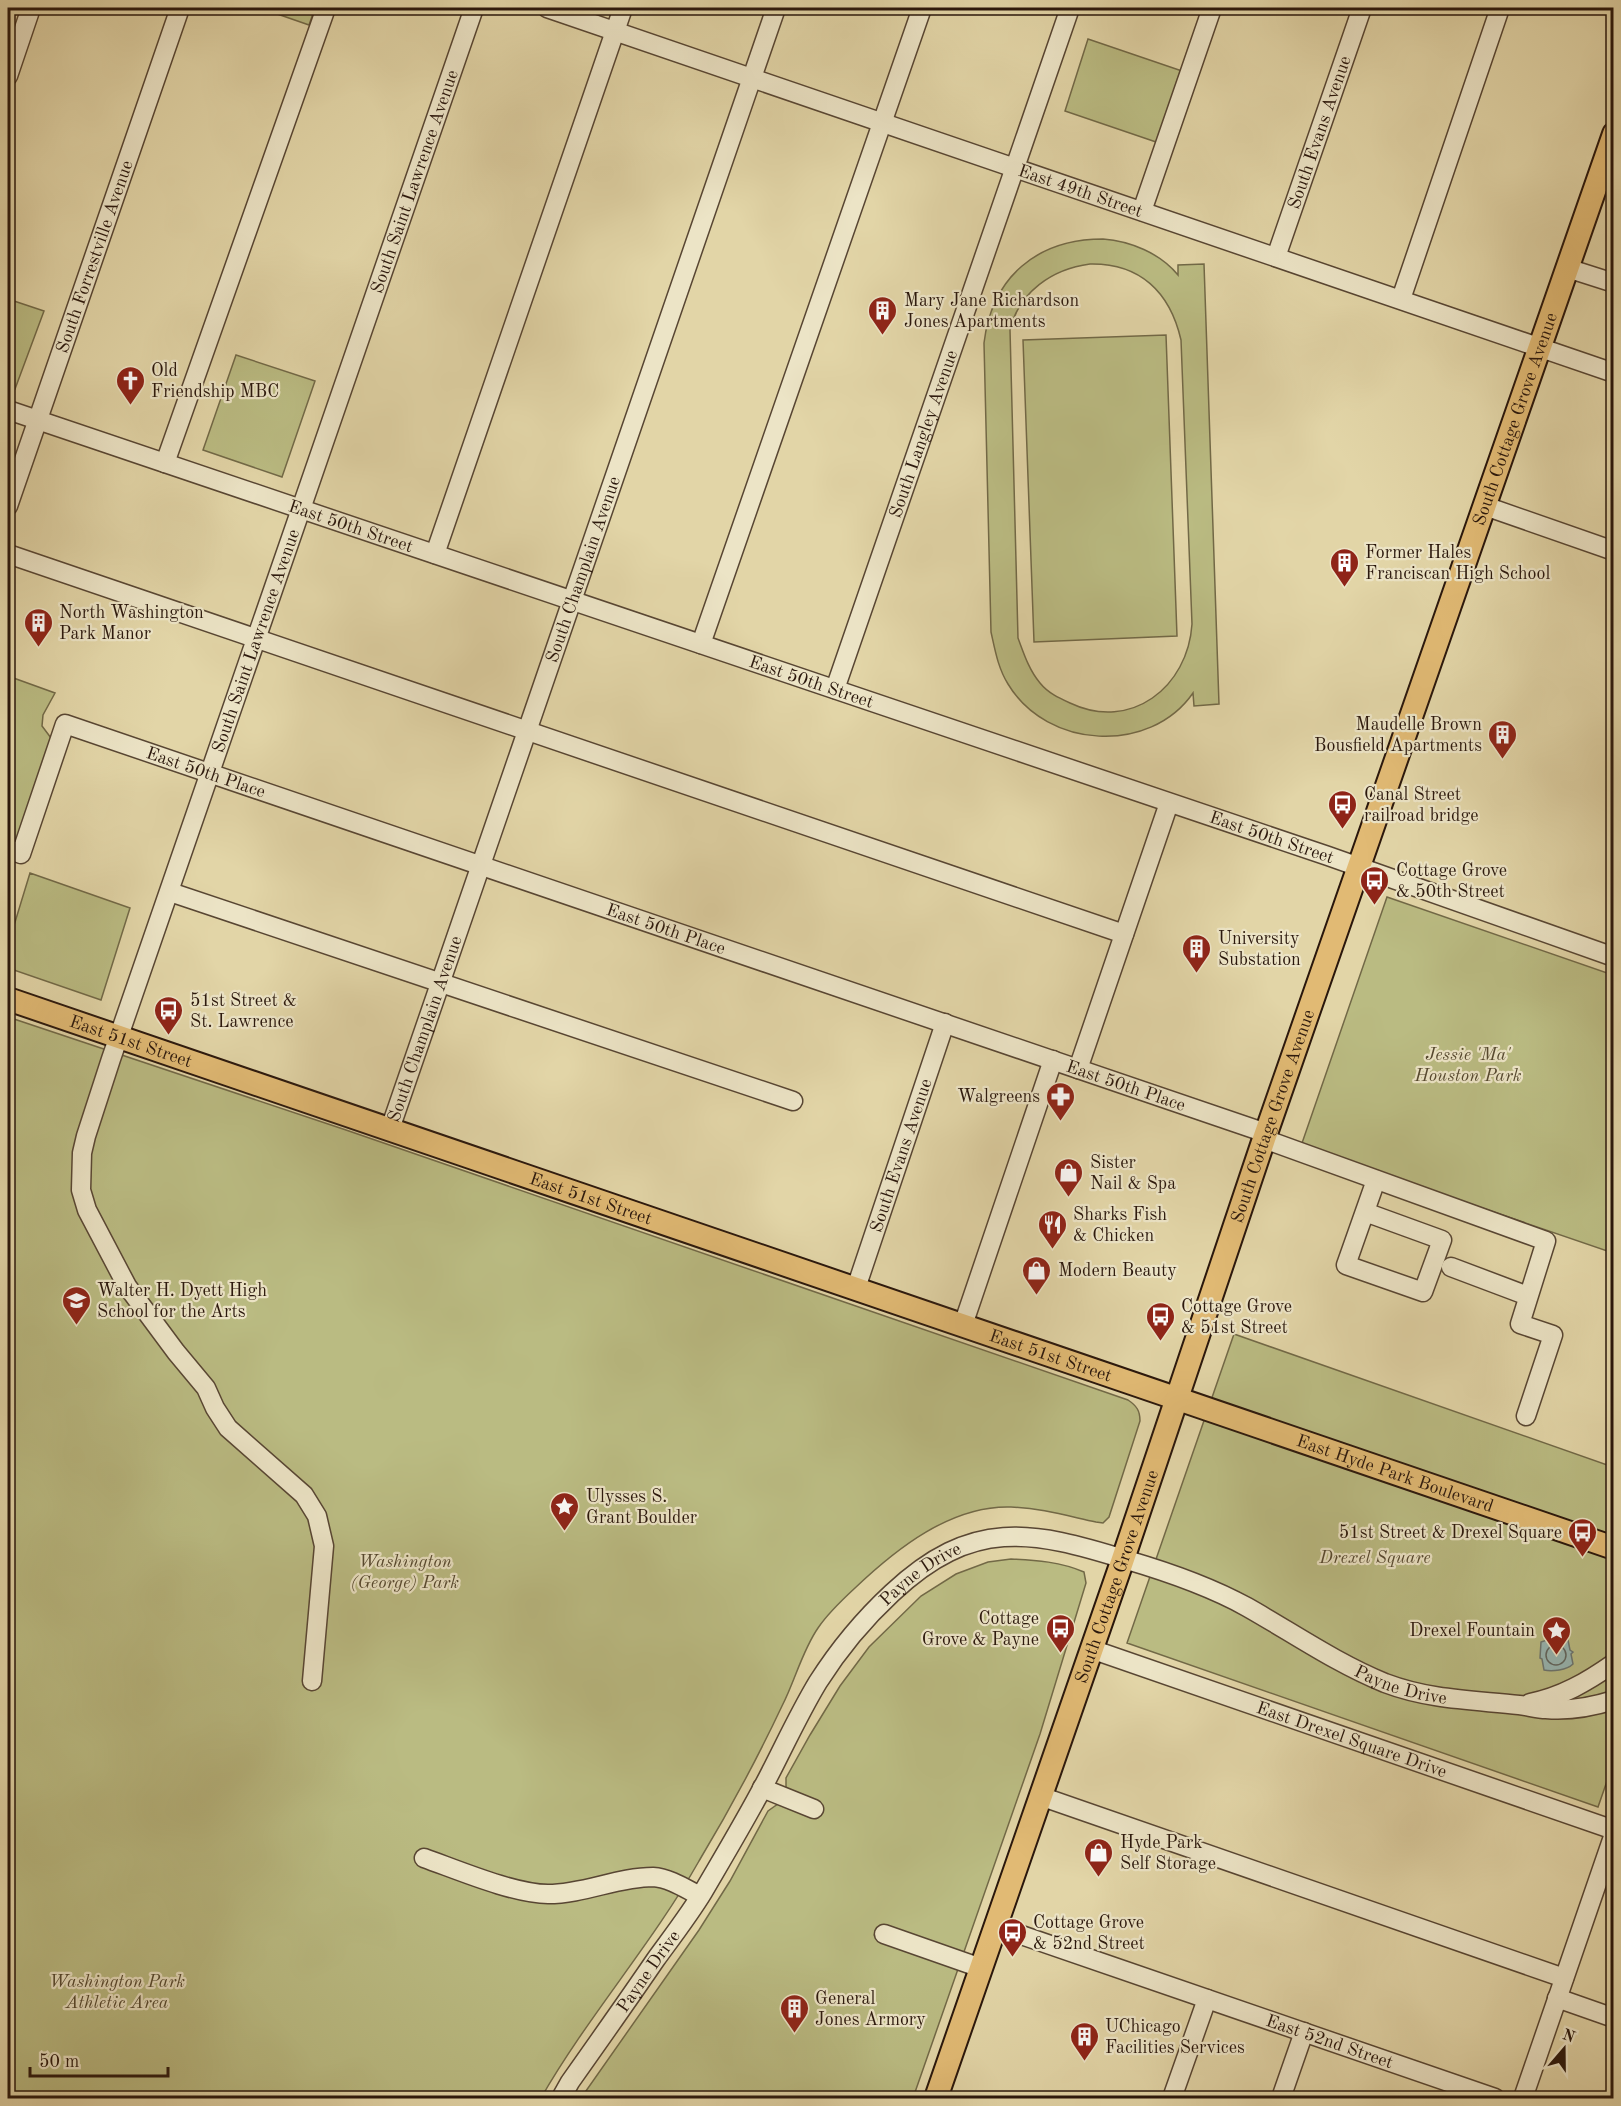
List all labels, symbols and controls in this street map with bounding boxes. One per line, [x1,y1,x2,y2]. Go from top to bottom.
street label: South Evans Avenue [1285,54,1355,212]
street label: South Saint Lawrence Avenue [368,67,462,296]
street label: South Forrestville Avenue [54,158,137,355]
street label: East 49th Street [1016,162,1145,221]
place label: Mary Jane Richardson Jones Apartments [904,292,1079,331]
building icon: Mary Jane Richardson Jones Apartments [867,294,899,336]
street label: South Cottage Grove Avenue [1470,310,1561,528]
street label: South Langley Avenue [887,348,961,520]
place label: Old Friendship MBC [151,362,279,401]
church icon: Old Friendship MBC [114,364,146,406]
street label: South Champlain Avenue [543,474,624,665]
street label: East 50th Street [286,497,415,556]
street label: South Saint Lawrence Avenue [210,527,303,755]
place label: Former Hales Franciscan High School [1365,544,1550,583]
building icon: Former Hales Franciscan High School [1328,546,1360,588]
place label: North Washington Park Manor [59,604,204,643]
building icon: North Washington Park Manor [22,606,54,648]
street label: East 50th Street [746,653,876,712]
place label: Maudelle Brown Bousfield Apartments [1314,716,1482,755]
building icon: Maudelle Brown Bousfield Apartments [1487,718,1519,760]
street label: East 50th Place [144,744,267,802]
place label: Canal Street railroad bridge [1364,786,1478,825]
bus stop icon: Canal Street railroad bridge [1327,788,1359,830]
street label: East 50th Street [1207,809,1336,867]
place label: Cottage Grove & 50th Street [1396,862,1507,901]
bus stop icon: Cottage Grove & 50th Street [1359,864,1391,906]
street label: East 50th Place [604,901,728,958]
place label: University Substation [1218,930,1301,969]
building icon: University Substation [1181,932,1213,974]
street label: South Champlain Avenue [385,934,466,1125]
place label: 51st Street & St. Lawrence [190,992,297,1031]
bus stop icon: 51st Street & St. Lawrence [153,994,185,1036]
street label: South Cottage Grove Avenue [1229,1007,1318,1225]
street label: East 51st Street [67,1013,194,1071]
park label: Jessie 'Ma' Houston Park [1413,1046,1522,1085]
street label: East 50th Place [1064,1058,1188,1115]
street label: South Evans Avenue [867,1076,936,1235]
pharmacy icon: Walgreens [1045,1080,1077,1122]
place label: Walgreens [957,1088,1040,1106]
place label: Sister Nail & Spa [1090,1154,1176,1193]
shop icon: Sister Nail & Spa [1053,1156,1085,1198]
street label: East 51st Street [527,1170,654,1228]
place label: Sharks Fish & Chicken [1073,1206,1167,1245]
restaurant icon: Sharks Fish & Chicken [1036,1208,1068,1250]
shop icon: Modern Beauty [1021,1254,1053,1296]
place label: Modern Beauty [1058,1262,1177,1280]
place label: Walter H. Dyett High School for the Arts [97,1282,267,1321]
school or university icon: Walter H. Dyett High School for the Arts [60,1284,92,1326]
place label: Cottage Grove & 51st Street [1181,1298,1292,1337]
bus stop icon: Cottage Grove & 51st Street [1144,1300,1176,1342]
street label: East 51st Street [987,1327,1114,1386]
street label: East Hyde Park Boulevard [1294,1432,1496,1516]
street label: South Cottage Grove Avenue [1073,1468,1162,1686]
place label: Ulysses S. Grant Boulder [586,1488,698,1527]
place icon: Ulysses S. Grant Boulder [549,1490,581,1532]
bus stop icon: 51st Street & Drexel Square [1567,1516,1599,1558]
place label: 51st Street & Drexel Square [1339,1524,1562,1542]
street label: Payne Drive [876,1540,964,1610]
park label: Drexel Square [1318,1549,1431,1567]
park label: Washington (George) Park [351,1553,459,1592]
place label: Cottage Grove & Payne [922,1610,1039,1649]
bus stop icon: Cottage Grove & Payne [1044,1612,1076,1654]
place icon: Drexel Fountain [1540,1614,1572,1656]
place label: Drexel Fountain [1409,1622,1535,1640]
street label: Payne Drive [1351,1662,1448,1708]
street label: East Drexel Square Drive [1254,1699,1449,1781]
place label: Hyde Park Self Storage [1120,1834,1216,1873]
shop icon: Hyde Park Self Storage [1083,1836,1115,1878]
place label: Cottage Grove & 52nd Street [1033,1914,1145,1953]
bus stop icon: Cottage Grove & 52nd Street [996,1916,1028,1958]
street label: Payne Drive [614,1927,684,2016]
park label: Washington Park Athletic Area [49,1973,185,2012]
place label: General Jones Armory [815,1990,926,2029]
building icon: General Jones Armory [778,1992,810,2034]
street label: East 52nd Street [1263,2012,1395,2072]
place label: UChicago Facilities Services [1105,2018,1245,2057]
north arrow [1534,2019,1594,2079]
building icon: UChicago Facilities Services [1068,2020,1100,2062]
text: N [1560,2027,1578,2047]
scale bar [30,2040,168,2078]
text: 50 m [39,2053,79,2071]

